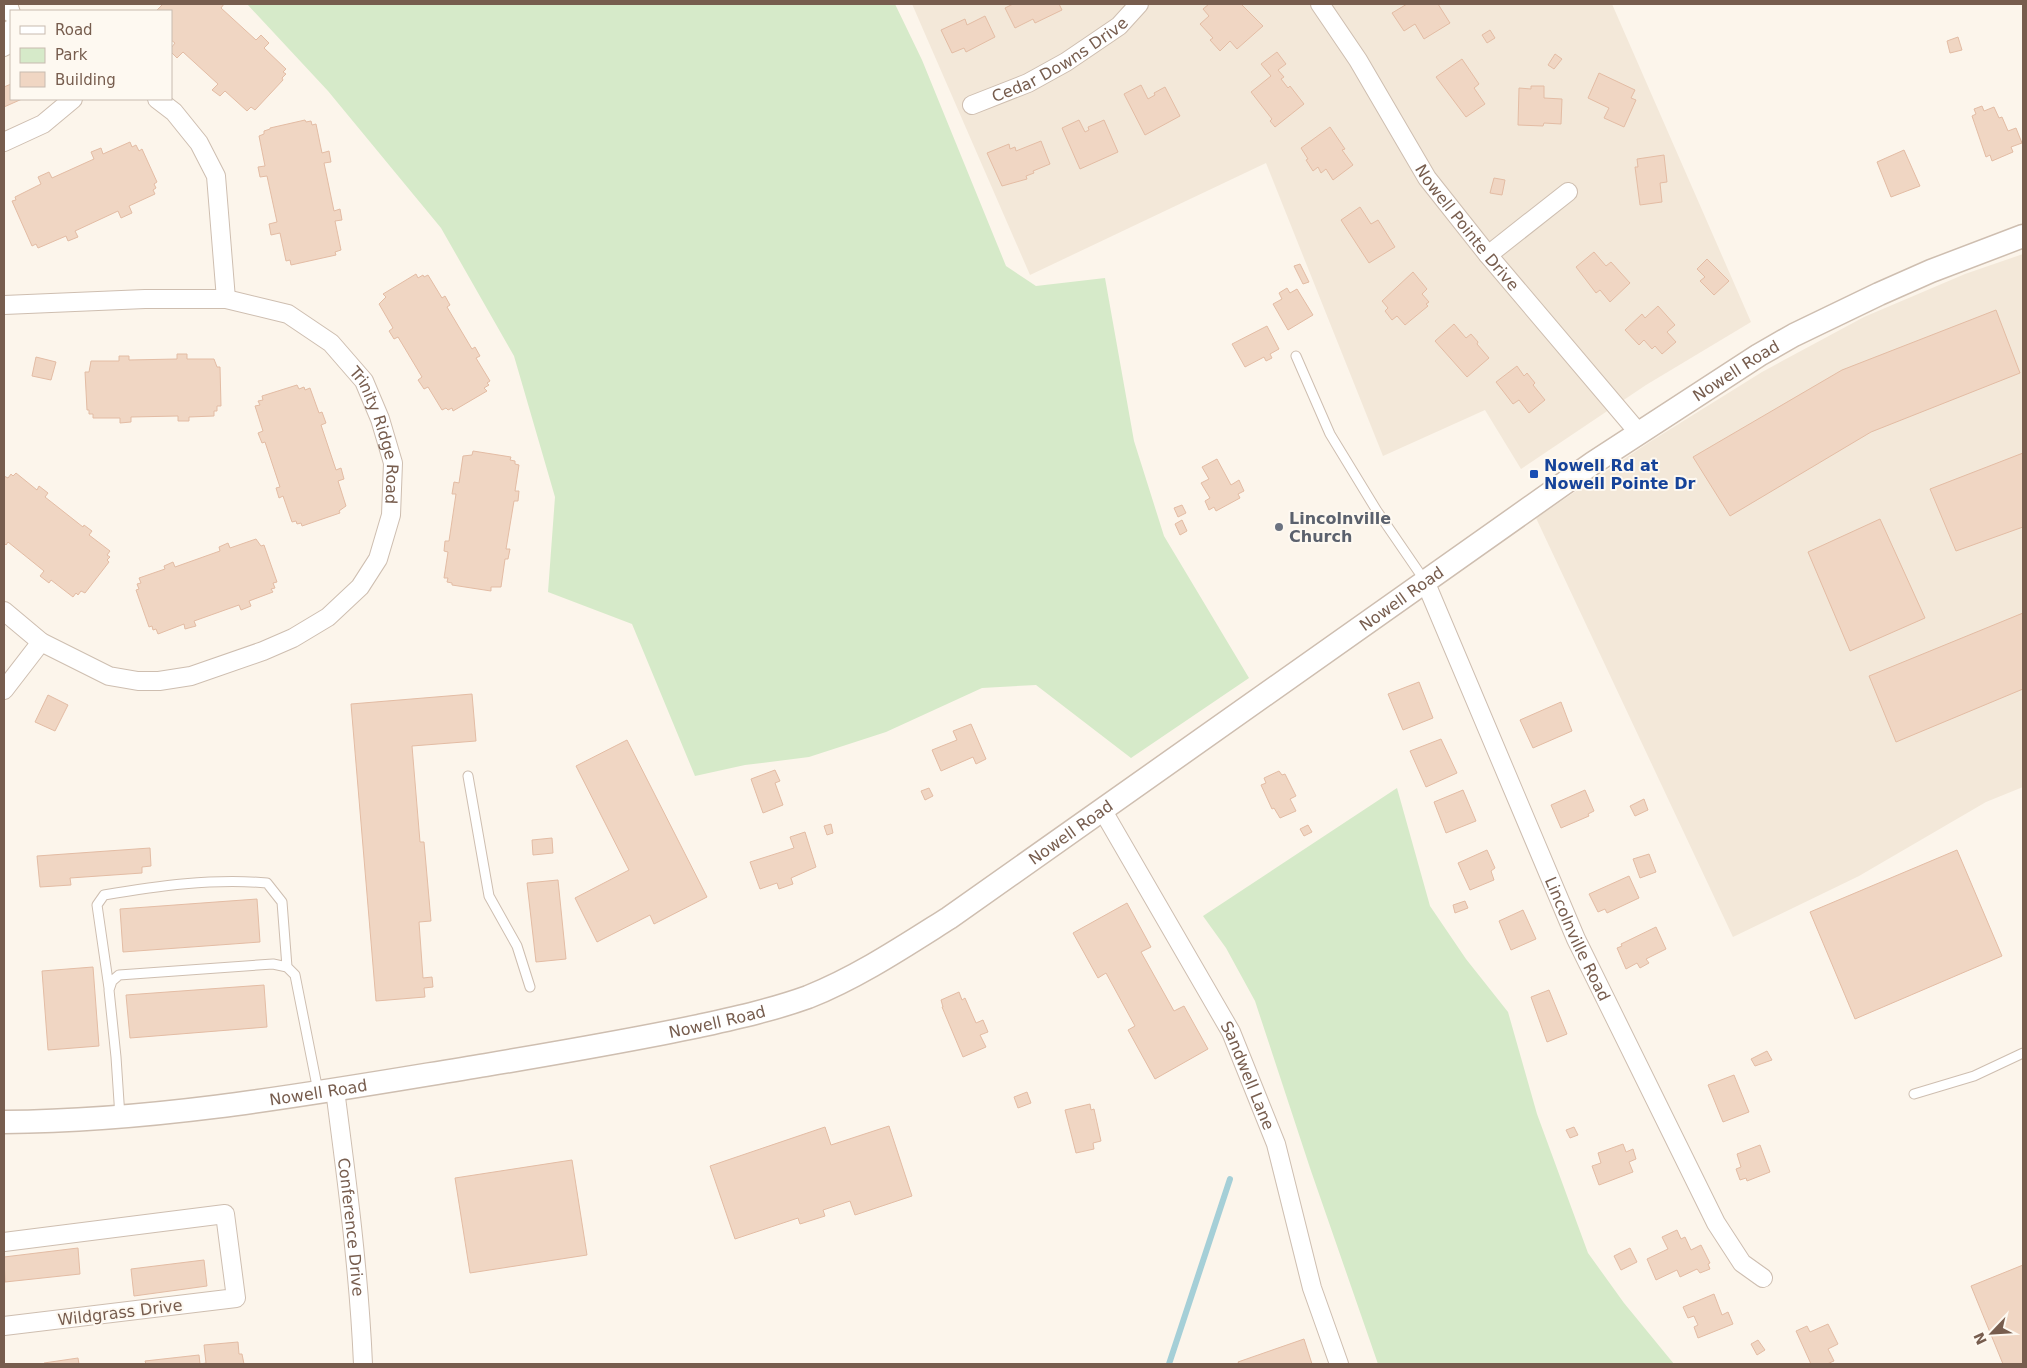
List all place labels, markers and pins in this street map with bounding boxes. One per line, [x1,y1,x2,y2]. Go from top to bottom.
place label: Nowell Rd at Nowell Pointe Dr [1544,456,1696,493]
marker: Nowell Rd at Nowell Pointe Dr [1528,468,1540,480]
place label: Lincolnville Church [1289,509,1391,546]
marker: Lincolnville Church [1273,521,1285,533]

